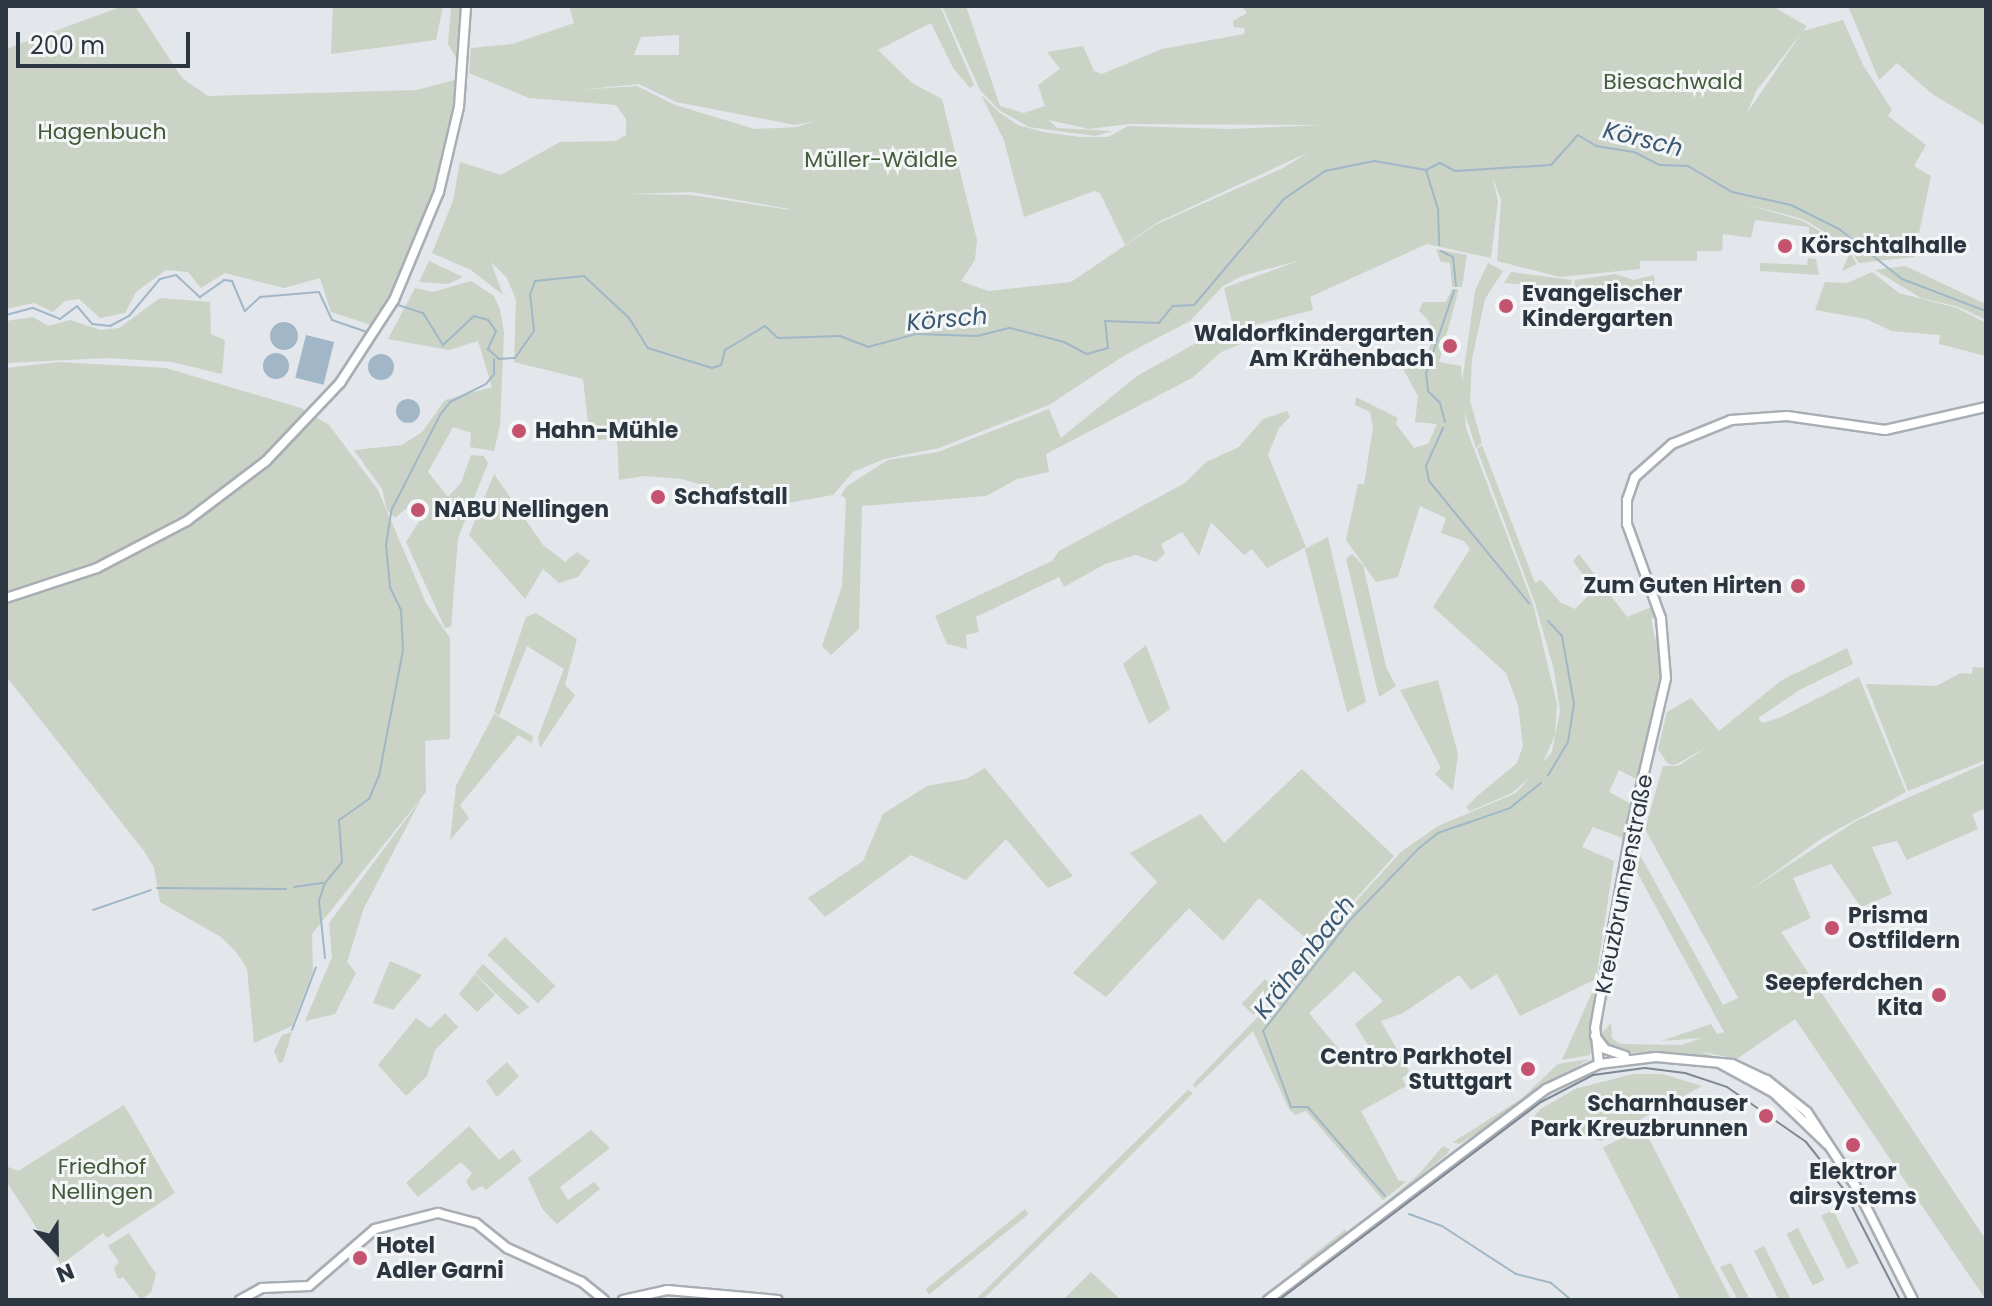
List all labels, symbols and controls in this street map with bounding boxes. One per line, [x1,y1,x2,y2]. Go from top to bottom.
scale bar [20,16,194,66]
text: 200 m [30,29,105,62]
park label: Biesachwald [1603,69,1743,95]
water label: Körsch [1600,115,1686,163]
park label: Hagenbuch [37,119,167,145]
park label: Müller-Wäldle [804,147,958,173]
place label: Körschtalhalle [1801,233,1967,259]
marker: Körschtalhalle [1776,237,1794,255]
place label: Evangelischer Kindergarten [1522,280,1682,332]
marker: Evangelischer Kindergarten [1497,297,1515,315]
water label: Körsch [905,301,989,337]
place label: Waldorfkindergarten Am Krähenbach [1194,320,1434,372]
marker: Waldorfkindergarten Am Krähenbach [1441,337,1459,355]
place label: Hahn-Mühle [535,418,678,444]
marker: Hahn-Mühle [510,422,528,440]
place label: Schafstall [674,484,788,510]
marker: Schafstall [649,488,667,506]
place label: NABU Nellingen [434,497,609,523]
marker: NABU Nellingen [409,501,427,519]
place label: Zum Guten Hirten [1583,573,1782,599]
marker: Zum Guten Hirten [1789,577,1807,595]
street label: Kreuzbrunnenstraße [1590,772,1658,996]
water label: Krähenbach [1247,890,1361,1024]
place label: Prisma Ostfildern [1848,902,1960,954]
marker: Prisma Ostfildern [1823,919,1841,937]
place label: Seepferdchen Kita [1765,969,1923,1020]
marker: Seepferdchen Kita [1930,986,1948,1004]
place label: Centro Parkhotel Stuttgart [1320,1043,1512,1094]
marker: Centro Parkhotel Stuttgart [1519,1060,1537,1078]
place label: Scharnhauser Park Kreuzbrunnen [1530,1090,1748,1142]
marker: Scharnhauser Park Kreuzbrunnen [1755,1105,1777,1127]
marker: Elektror airsystems [1844,1136,1862,1154]
park label: Friedhof Nellingen [51,1153,153,1204]
place label: Elektror airsystems [1789,1158,1917,1210]
north arrow [16,1210,96,1290]
place label: Hotel Adler Garni [376,1232,504,1284]
marker: Hotel Adler Garni [351,1249,369,1267]
text: N [52,1255,79,1290]

